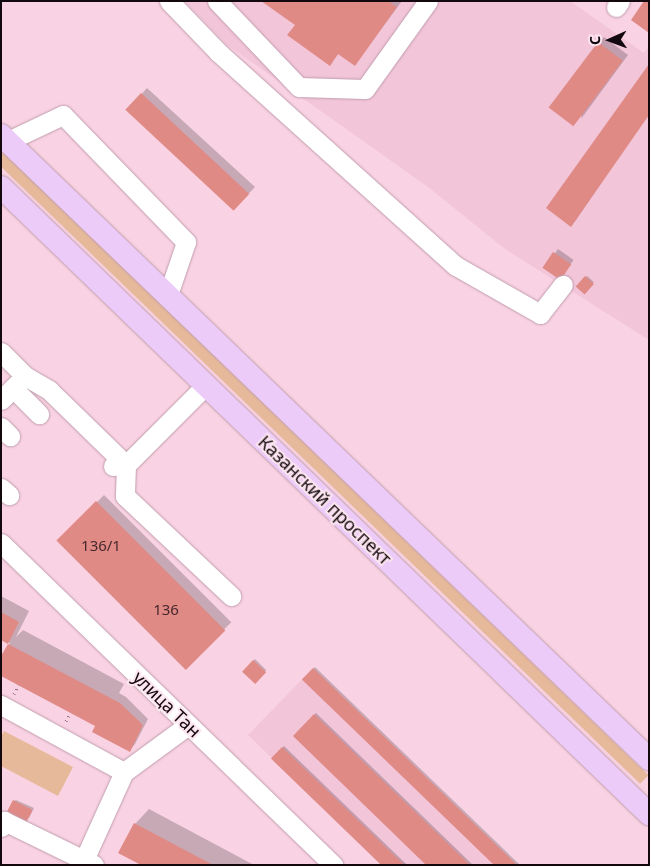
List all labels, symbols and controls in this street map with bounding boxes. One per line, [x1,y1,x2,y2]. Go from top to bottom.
north arrow [585,15,635,65]
text: С [585,36,604,45]
street label: Казанский проспект [254,431,396,569]
house number: 136/1 [81,537,121,555]
house number: 136 [153,601,179,619]
street label: улица Тан [129,666,205,742]

